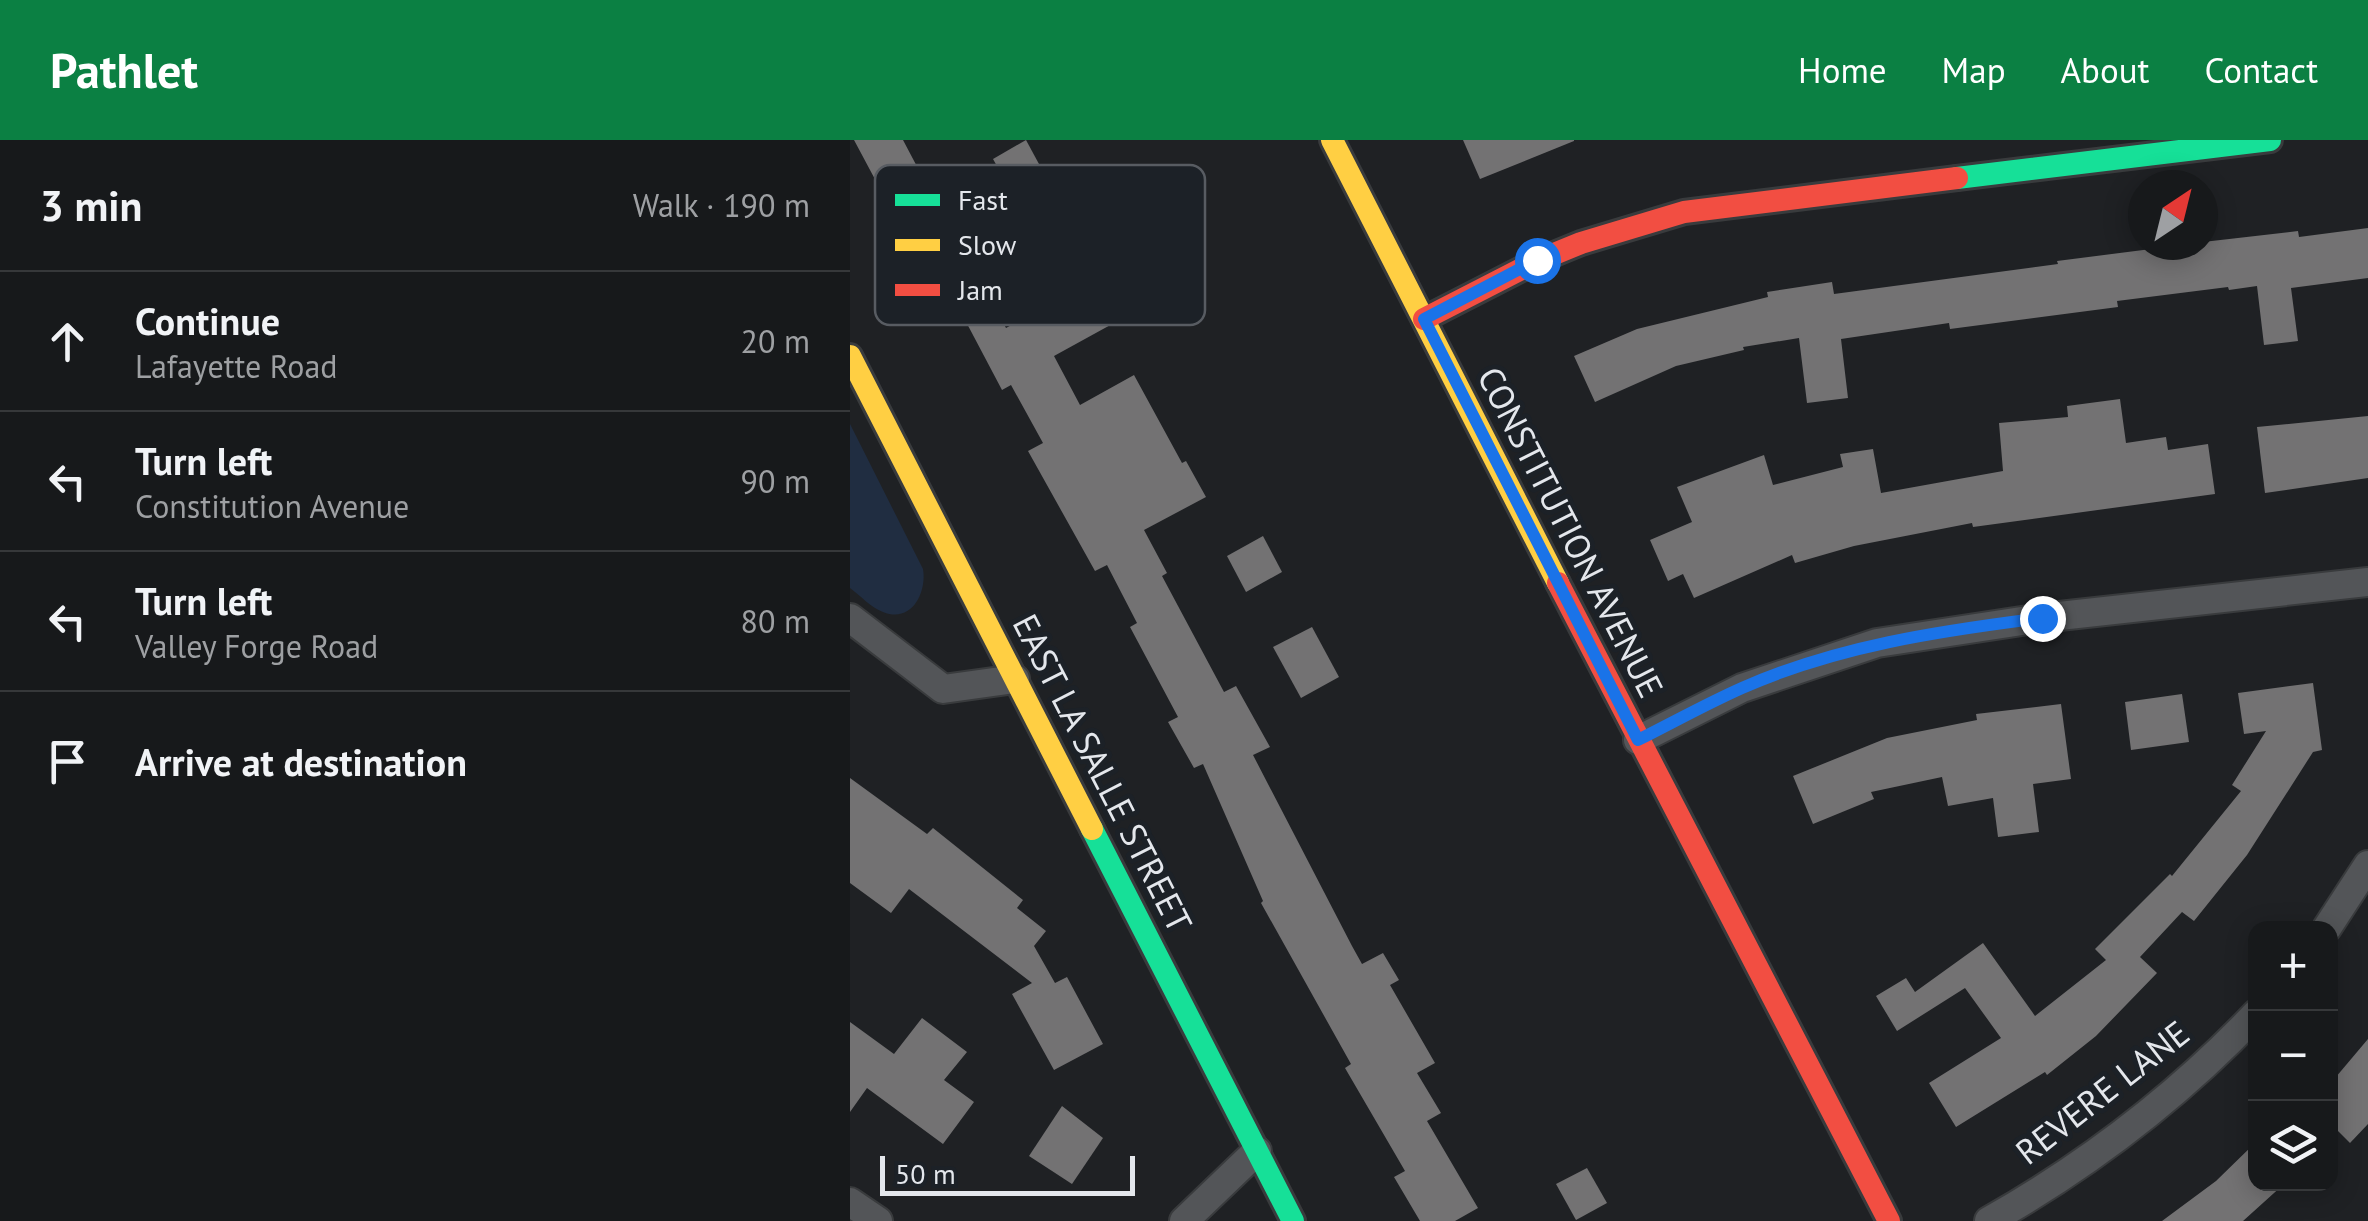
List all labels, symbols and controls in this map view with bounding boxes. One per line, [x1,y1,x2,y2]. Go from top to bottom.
text: Pathlet [50,39,198,101]
text: Home [1798,47,1887,93]
text: Map [1942,47,2006,93]
text: About [2061,47,2149,93]
text: Contact [2204,47,2318,93]
legend [875,165,1205,325]
north arrow [2128,170,2218,260]
text: 3 min [40,178,142,233]
text: Fast [958,181,1008,218]
text: Walk · 190 m [633,184,810,226]
text: Slow [958,226,1017,263]
route start [1515,238,1561,284]
text: Jam [957,271,1003,308]
text: Continue [135,296,280,345]
icon: ahead [40,314,95,369]
text: 20 m [741,320,810,362]
text: Lafayette Road [135,345,338,387]
street label: CONSTITUTION AVENUE [1468,359,1674,705]
text: Turn left [135,436,272,485]
icon: left [40,454,95,509]
text: 90 m [741,460,810,502]
text: Constitution Avenue [135,485,409,527]
text: Turn left [135,576,272,625]
icon: left [40,594,95,649]
route end [2020,596,2066,642]
text: 80 m [741,600,810,642]
street label: EAST LA SALLE STREET [1003,606,1203,940]
text: Valley Forge Road [135,625,378,667]
icon: arrive [40,734,95,789]
text: Arrive at destination [135,737,467,786]
map controls [2248,921,2338,1191]
button: + [2248,921,2338,1011]
street label: REVERE LANE [2006,1010,2198,1174]
button: − [2248,1011,2338,1101]
button: layers [2248,1101,2338,1191]
scale bar [880,1151,1135,1196]
text: 50 m [895,1155,956,1192]

